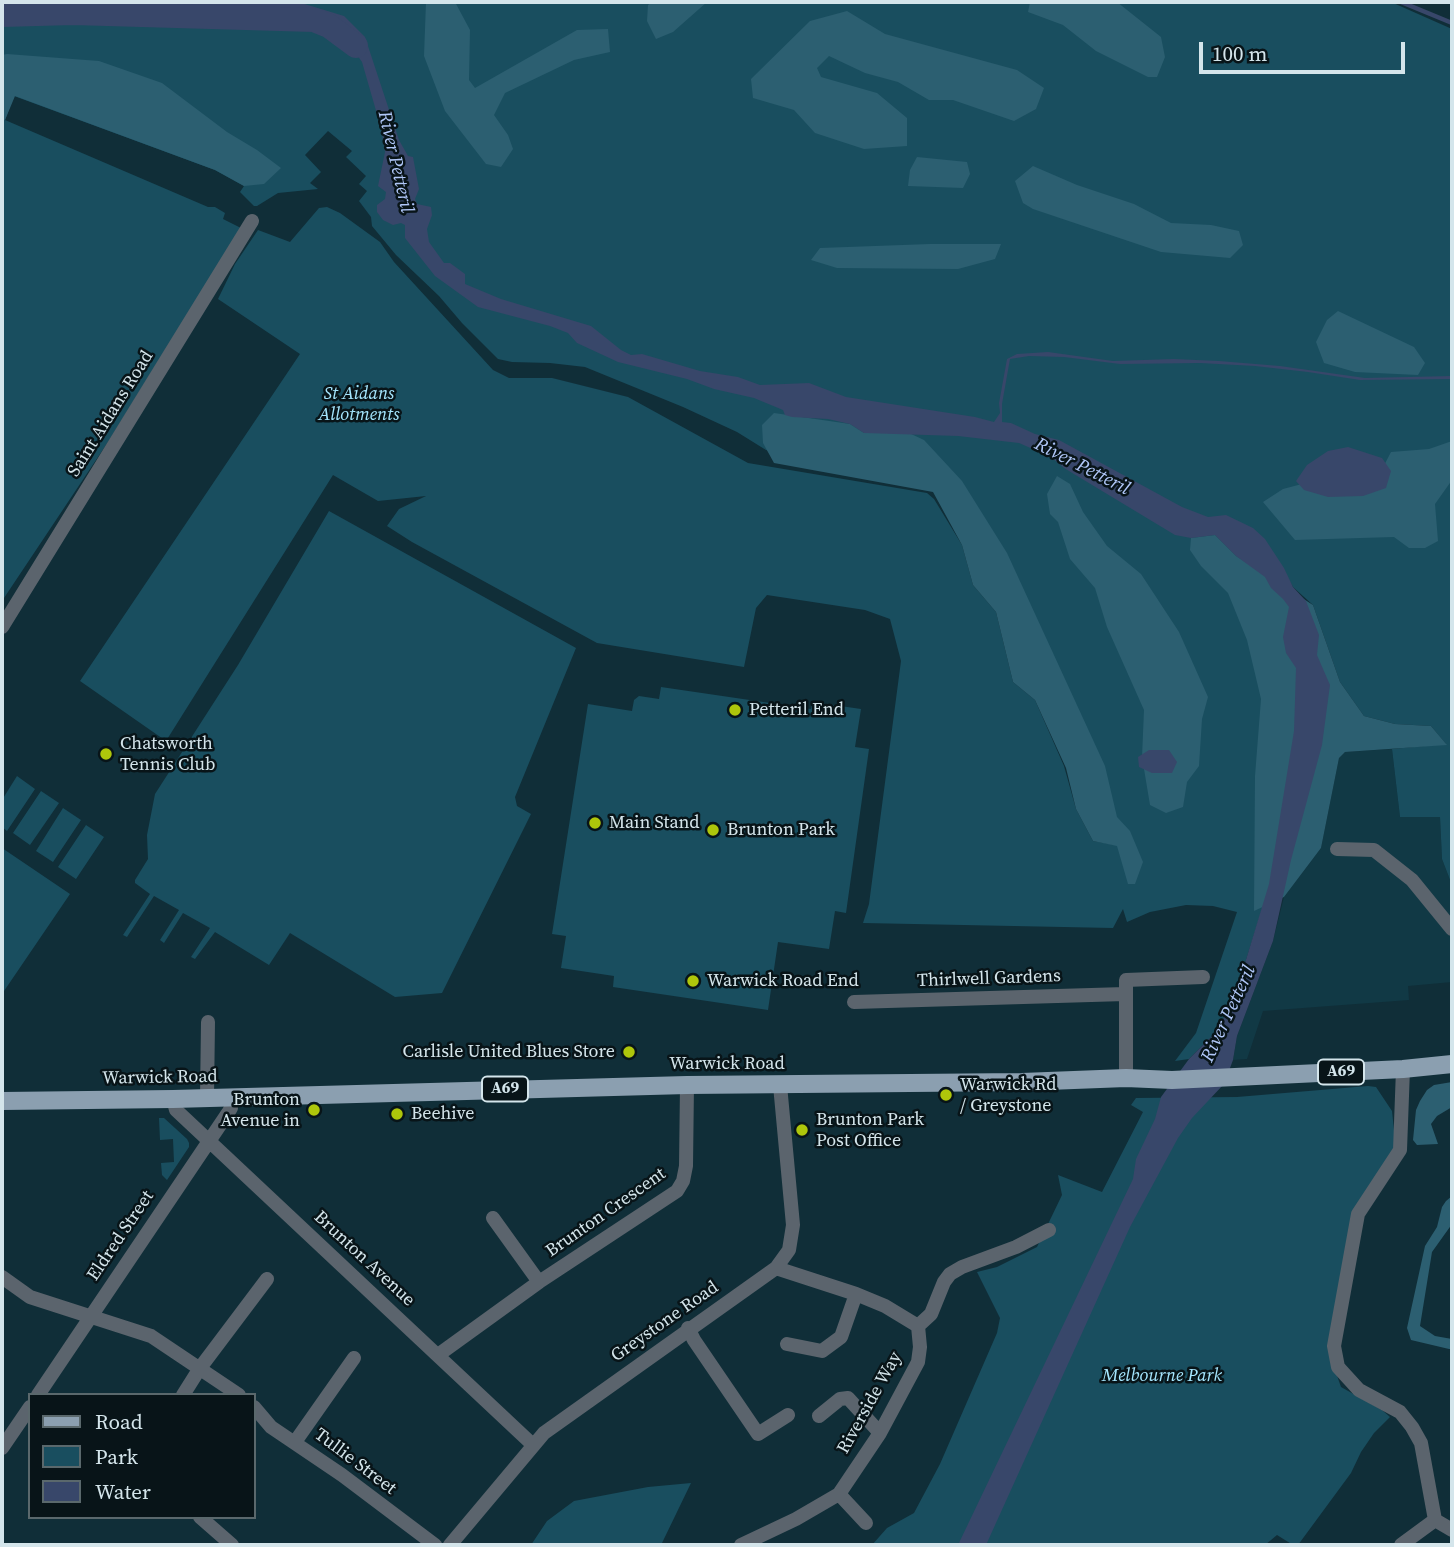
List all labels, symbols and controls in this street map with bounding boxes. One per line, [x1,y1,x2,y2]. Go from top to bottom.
scale bar [1202,28,1408,72]
text: 100 m [1212,39,1267,68]
water label: River Petteril [372,109,418,215]
street label: Saint Aidans Road [63,347,159,481]
park label: St Aidans Allotments [319,383,399,426]
water label: River Petteril [1031,433,1133,501]
place label: Petteril End [749,699,844,721]
marker: Petteril End [727,702,743,718]
place label: Chatsworth Tennis Club [120,733,215,776]
marker: Chatsworth Tennis Club [98,746,114,762]
place label: Main Stand [609,812,700,834]
marker: Main Stand [587,815,603,831]
place label: Brunton Park [727,819,835,841]
marker: Brunton Park [705,822,721,838]
water label: River Petteril [1197,962,1261,1066]
street label: Thirlwell Gardens [917,966,1061,992]
place label: Warwick Road End [707,970,859,992]
marker: Warwick Road End [685,973,701,989]
place label: Carlisle United Blues Store [403,1041,615,1063]
marker: Carlisle United Blues Store [621,1044,637,1060]
street label: Warwick Road [669,1053,785,1075]
road number: A69 [1318,1060,1364,1084]
street label: Warwick Road [102,1066,218,1090]
place label: Warwick Rd / Greystone [960,1074,1056,1116]
road number: A69 [482,1077,528,1102]
marker: Warwick Rd / Greystone [938,1087,954,1103]
place label: Brunton Avenue in [220,1089,300,1132]
marker: Brunton Avenue in [306,1102,322,1118]
place label: Beehive [411,1103,474,1125]
marker: Beehive [389,1106,405,1122]
place label: Brunton Park Post Office [816,1109,924,1152]
marker: Brunton Park Post Office [794,1122,810,1138]
street label: Brunton Crescent [542,1164,670,1262]
street label: Eldred Street [83,1187,159,1285]
street label: Brunton Avenue [309,1207,419,1311]
street label: Greystone Road [607,1277,723,1367]
street label: Riverside Way [833,1348,907,1458]
park label: Melbourne Park [1102,1365,1222,1387]
legend [28,1393,256,1519]
text: Road [95,1407,143,1436]
street label: Tullie Street [310,1424,400,1500]
text: Park [95,1442,138,1471]
text: Water [95,1477,151,1506]

